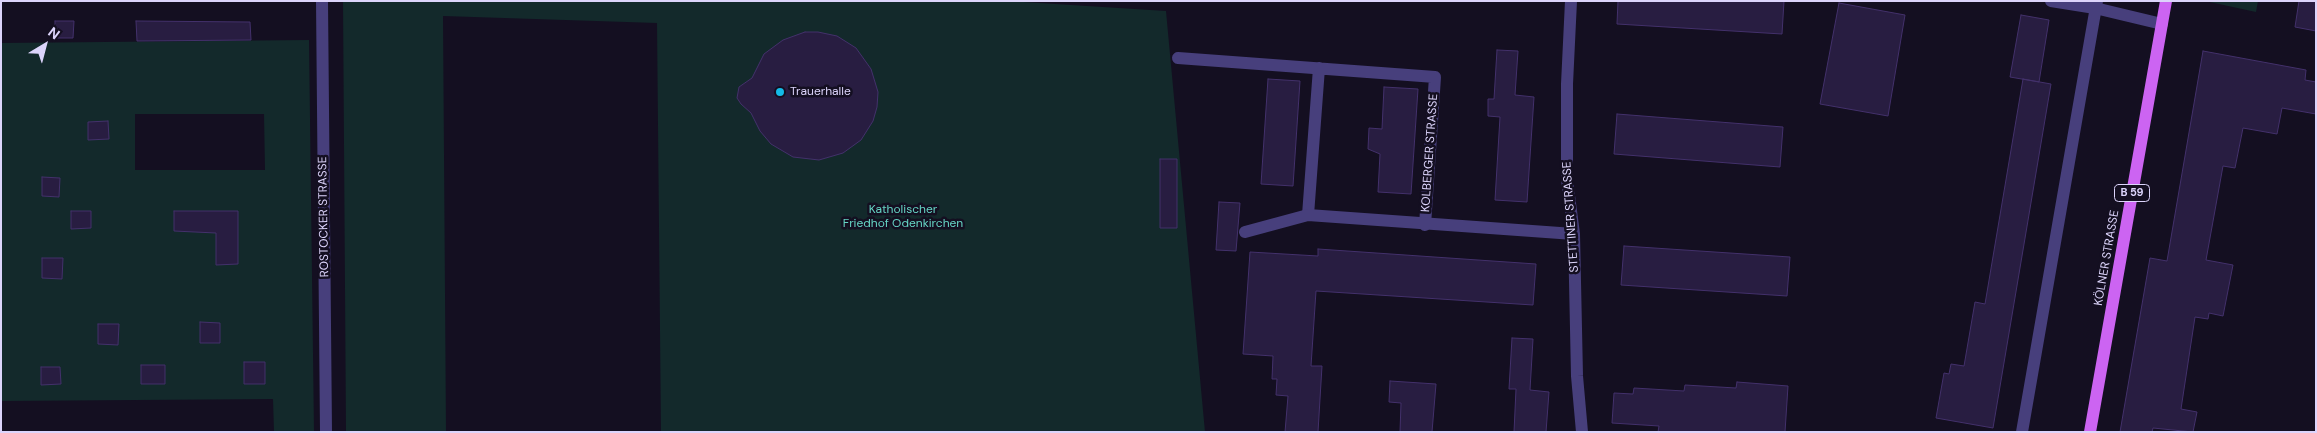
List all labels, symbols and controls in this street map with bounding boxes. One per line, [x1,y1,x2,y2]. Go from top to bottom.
north arrow [20,20,70,70]
text: N [45,23,64,43]
place label: Trauerhalle [790,85,851,99]
marker: Trauerhalle [774,86,786,98]
street label: KOLBERGER STRASSE [1419,93,1441,213]
street label: ROSTOCKER STRASSE [316,157,332,277]
street label: STETTINER STRASSE [1560,161,1582,273]
road number: B 59 [2114,184,2150,202]
park label: Katholischer Friedhof Odenkirchen [843,203,963,231]
street label: KÖLNER STRASSE [2092,209,2122,307]

